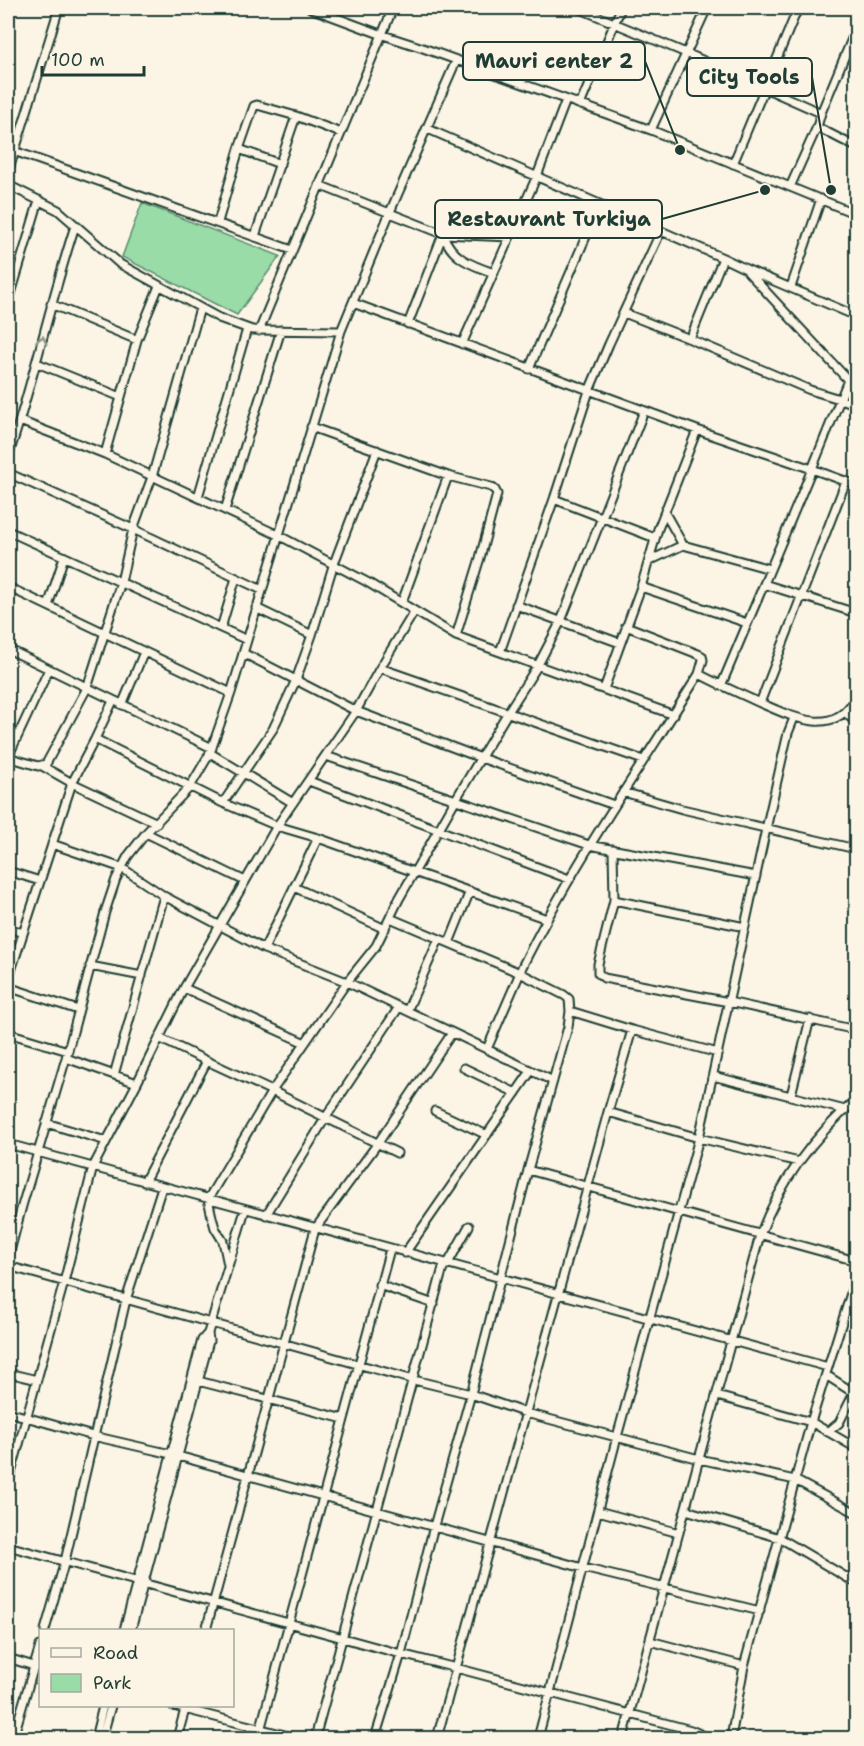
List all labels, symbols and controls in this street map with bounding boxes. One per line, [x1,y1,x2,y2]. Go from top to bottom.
scale bar [42,39,144,77]
callout: Mauri center 2 [463,42,645,80]
text: 100 m [51,48,105,72]
text: Mauri center 2 [475,48,633,74]
callout: City Tools [687,58,812,96]
text: City Tools [699,64,799,90]
callout: Restaurant Turkiya [435,200,662,238]
text: Restaurant Turkiya [447,206,651,232]
one-way arrow [35,335,48,345]
legend [39,1629,234,1707]
text: Road [93,1641,138,1665]
text: Park [93,1671,132,1695]

